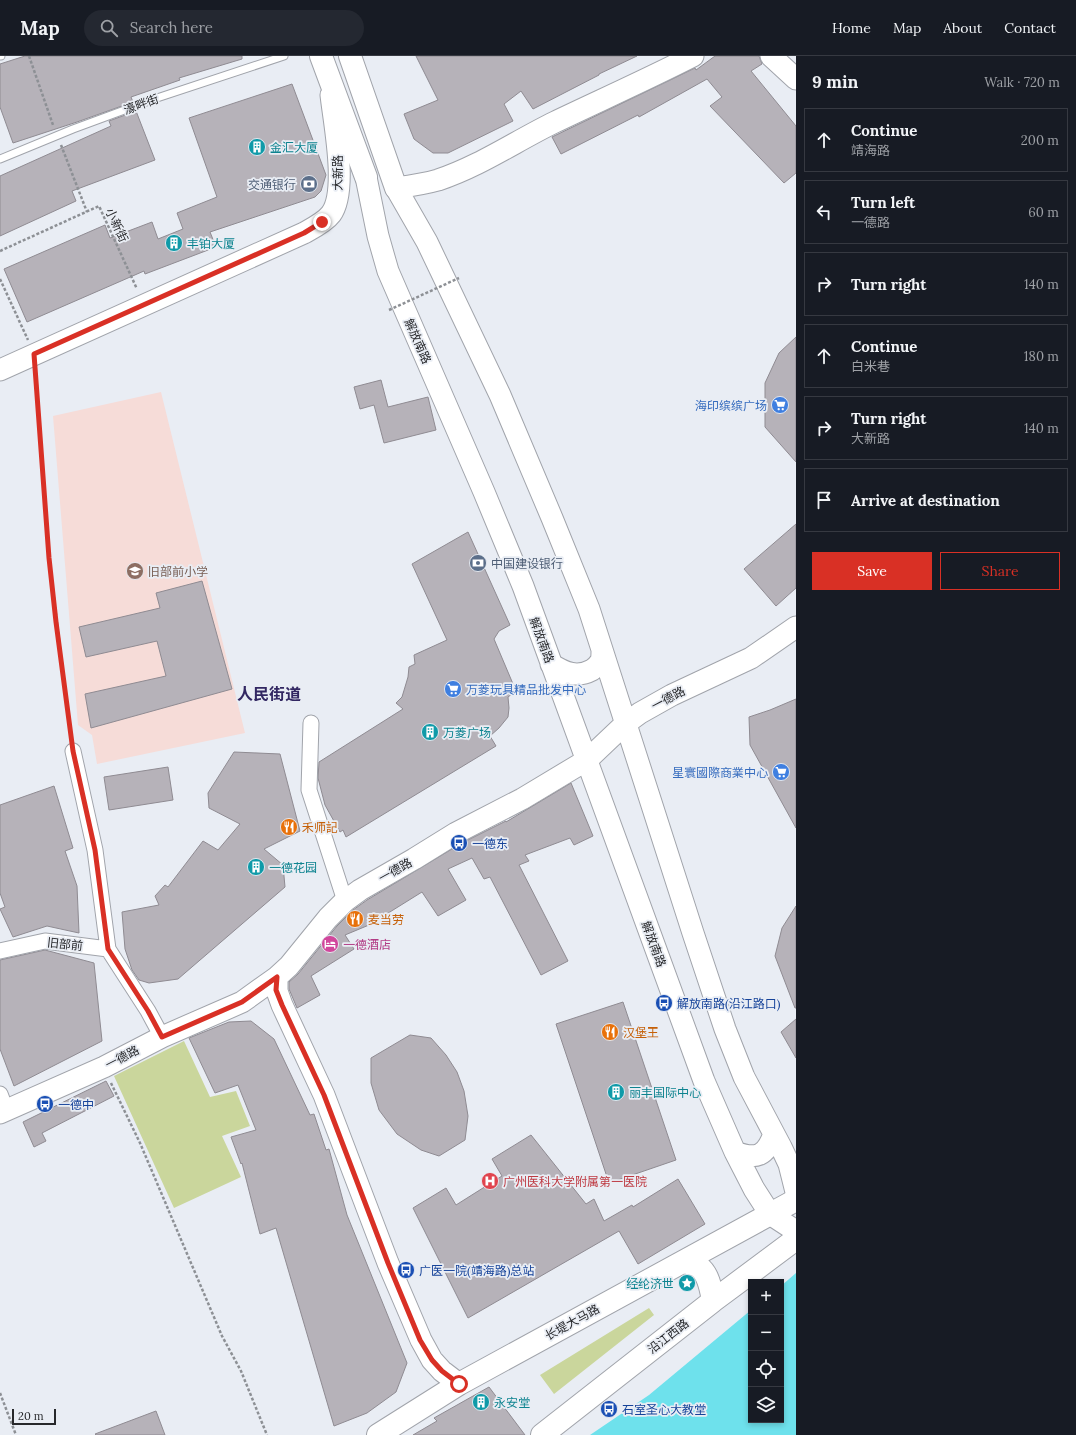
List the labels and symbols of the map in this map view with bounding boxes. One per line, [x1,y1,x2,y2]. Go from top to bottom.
street label: 濠畔街 [122,91,160,117]
building icon: 金汇大厦 [247,137,267,157]
place label: 金汇大厦 [270,140,318,155]
street label: 大新路 [330,155,345,191]
bank icon: 交通银行 [299,174,319,194]
place label: 交通银行 [248,177,296,192]
street label: 小新街 [103,206,131,244]
route end [313,213,331,231]
building icon: 丰铂大厦 [164,233,184,253]
place label: 丰铂大厦 [187,236,235,251]
street label: 解放南路 [401,316,435,366]
supermarket icon: 海印缤缤广场 [770,395,790,415]
place label: 海印缤缤广场 [695,398,767,413]
bank icon: 中国建设银行 [468,553,488,573]
place label: 中国建设银行 [491,556,563,571]
school or university icon: 旧部前小学 [125,561,145,581]
place label: 旧部前小学 [148,564,208,579]
street label: 解放南路 [527,615,557,665]
supermarket icon: 万菱玩具精品批发中心 [443,679,463,699]
place label: 万菱玩具精品批发中心 [466,682,586,697]
street label: 一德路 [649,683,687,713]
district label: 人民街道 [237,684,301,704]
building icon: 万菱广场 [420,722,440,742]
place label: 万菱广场 [443,725,491,740]
supermarket icon: 星寰國際商業中心 [771,762,791,782]
place label: 星寰國際商業中心 [672,765,768,780]
restaurant icon: 禾师記 [279,817,299,837]
place label: 禾师記 [302,820,338,835]
bus stop icon: 一德东 [449,833,469,853]
place label: 一德东 [472,836,508,851]
street label: 一德路 [376,855,414,885]
building icon: 一德花园 [246,857,266,877]
place label: 一德花园 [269,860,317,875]
restaurant icon: 麦当劳 [345,909,365,929]
place label: 麦当劳 [368,912,404,927]
street label: 解放南路 [639,919,669,969]
hotel icon: 一德酒店 [320,934,340,954]
street label: 旧部前 [46,935,84,953]
place label: 一德酒店 [343,937,391,952]
bus stop icon: 解放南路(沿江路口) [654,993,674,1013]
place label: 解放南路(沿江路口) [677,996,781,1012]
restaurant icon: 汉堡王 [600,1022,620,1042]
place label: 汉堡王 [623,1025,659,1040]
street label: 一德路 [103,1042,141,1072]
building icon: 丽丰国际中心 [606,1082,626,1102]
place label: 丽丰国际中心 [629,1085,701,1100]
bus stop icon: 一德中 [35,1094,55,1114]
place label: 一德中 [58,1097,94,1112]
hospital icon: 广州医科大学附属第一医院 [480,1171,500,1191]
place label: 广州医科大学附属第一医院 [503,1174,647,1189]
bus stop icon: 广医一院(靖海路)总站 [396,1260,416,1280]
place label: 广医一院(靖海路)总站 [419,1263,534,1279]
place icon: 经纶济世 [677,1273,697,1293]
place label: 经纶济世 [626,1276,674,1291]
street label: 长堤大马路 [542,1301,602,1343]
street label: 沿江西路 [644,1315,692,1357]
route start [450,1375,468,1393]
building icon: 永安堂 [471,1392,491,1412]
place label: 永安堂 [494,1395,530,1410]
bus stop icon: 石室圣心大教堂 [599,1399,619,1419]
place label: 石室圣心大教堂 [622,1402,706,1417]
scale bar [12,1407,56,1426]

